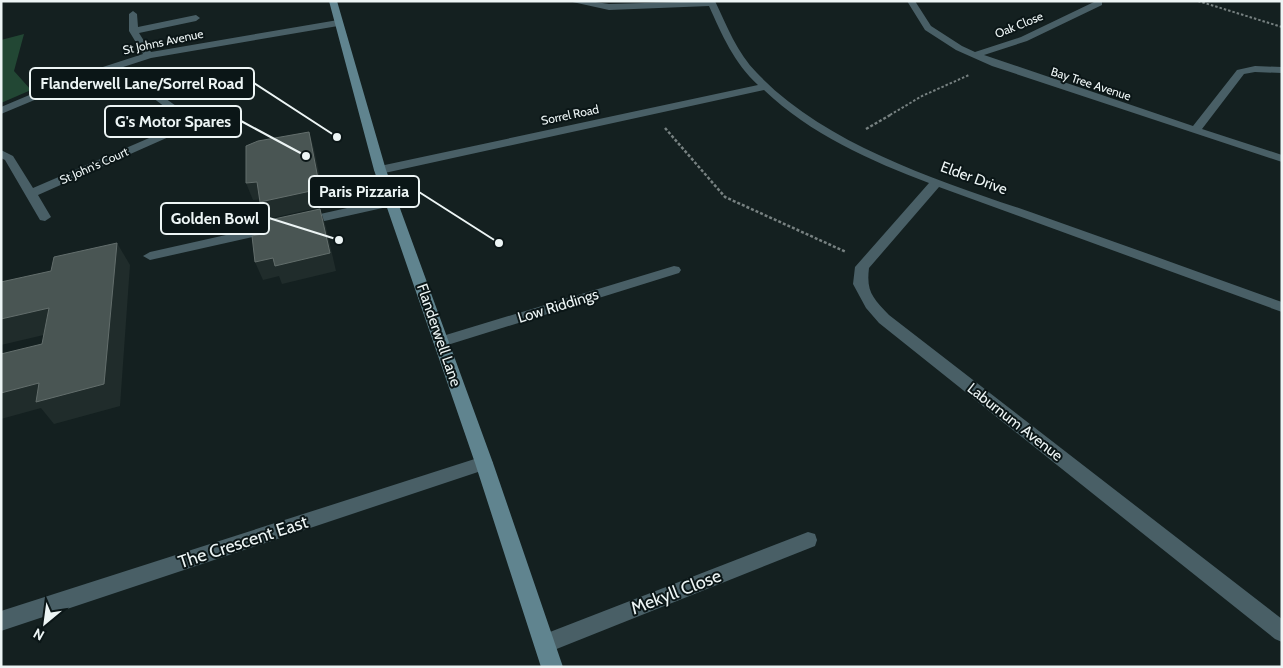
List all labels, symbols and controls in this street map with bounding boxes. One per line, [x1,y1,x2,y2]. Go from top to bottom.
street label: Oak Close [992,8,1045,41]
street label: St Johns Avenue [121,26,205,57]
street label: Bay Tree Avenue [1049,63,1133,104]
callout: Flanderwell Lane/Sorrel Road [30,68,254,99]
text: Flanderwell Lane/Sorrel Road [40,74,244,93]
street label: Sorrel Road [540,101,600,128]
callout: G's Motor Spares [105,106,241,137]
text: G's Motor Spares [115,112,231,131]
street label: St John's Court [57,144,130,187]
street label: Elder Drive [938,158,1010,198]
callout: Paris Pizzaria [309,176,419,207]
text: Paris Pizzaria [319,182,409,201]
callout: Golden Bowl [161,203,269,234]
text: Golden Bowl [171,209,259,228]
street label: Flanderwell Lane [413,281,465,389]
street label: Low Riddings [515,285,601,327]
street label: Laburnum Avenue [964,379,1066,465]
street label: The Crescent East [175,511,311,573]
street label: Mekyll Close [628,565,724,619]
north arrow [20,598,70,648]
text: N [30,624,47,645]

